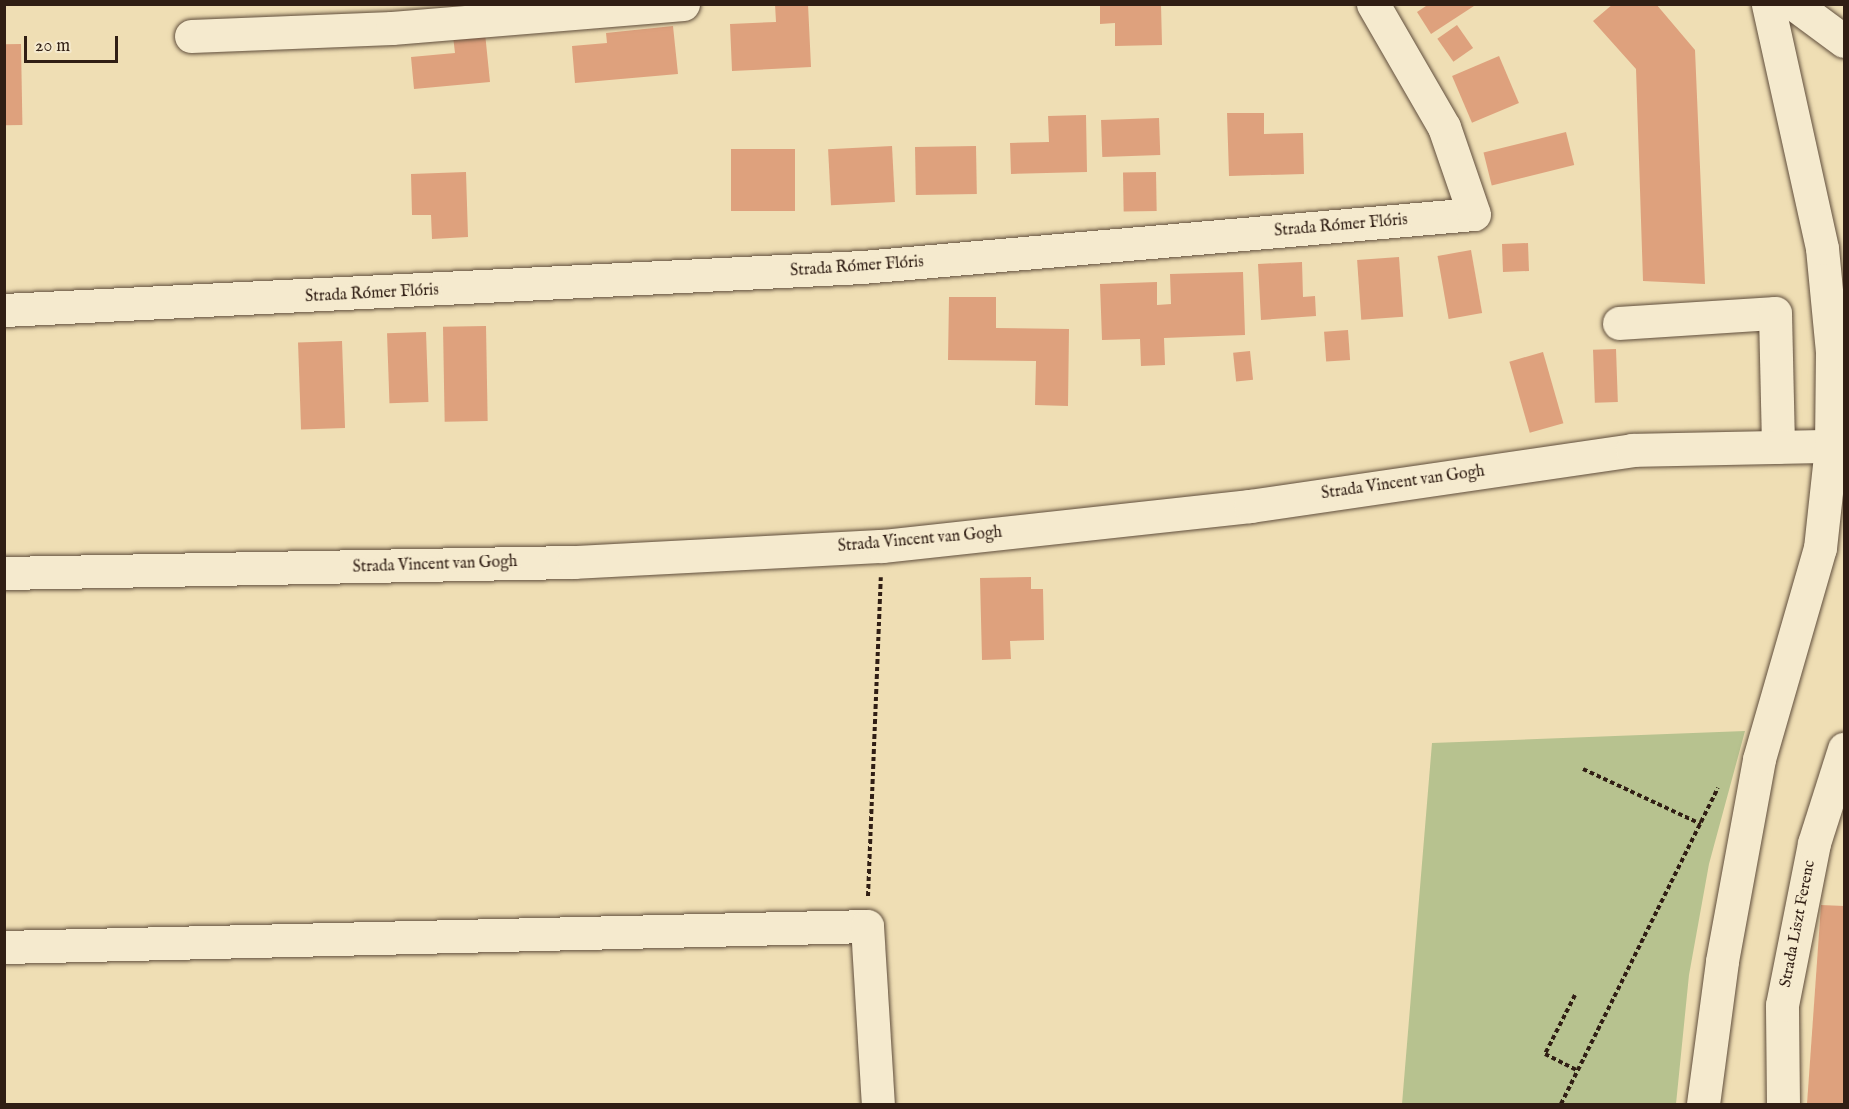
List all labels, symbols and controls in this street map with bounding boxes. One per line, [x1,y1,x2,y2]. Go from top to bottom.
scale bar [27,24,122,62]
text: 20 m [35,35,70,58]
street label: Strada Rómer Flóris [1273,211,1409,241]
street label: Strada Rómer Flóris [790,253,924,281]
street label: Strada Rómer Flóris [305,281,439,307]
street label: Strada Vincent van Gogh [1320,462,1486,504]
street label: Strada Vincent van Gogh [837,523,1003,557]
street label: Strada Vincent van Gogh [352,553,518,577]
street label: Strada Liszt Ferenc [1776,859,1820,989]

